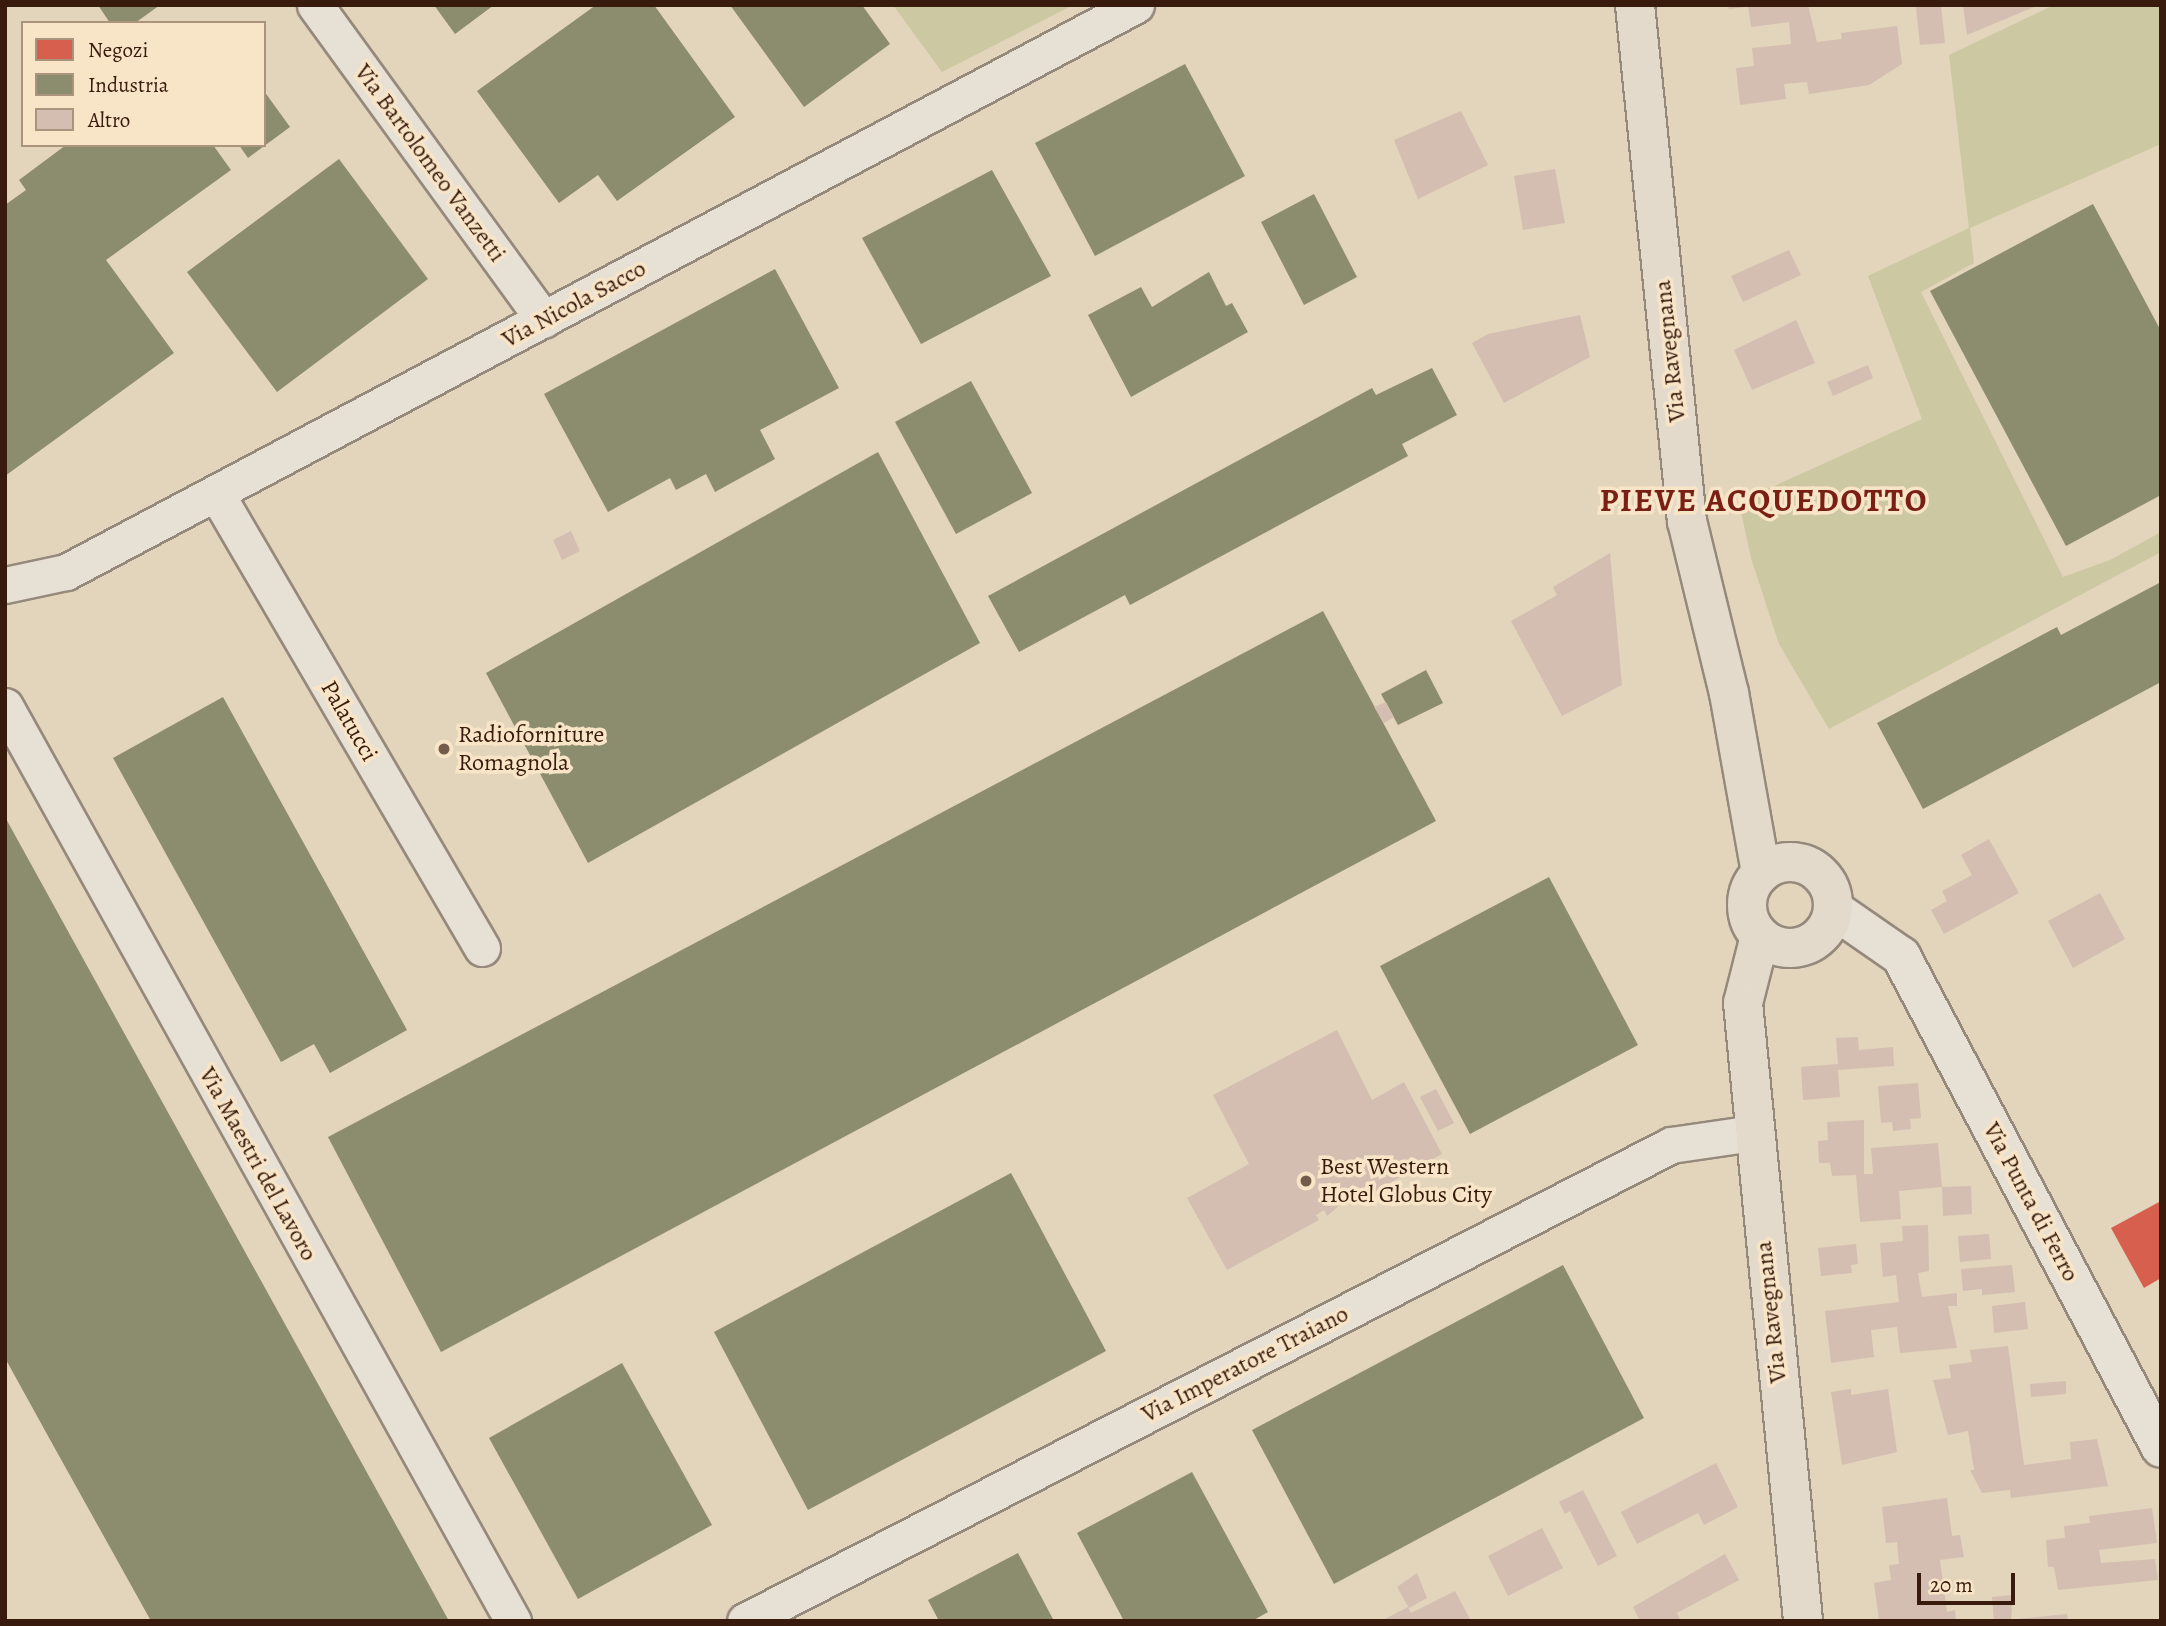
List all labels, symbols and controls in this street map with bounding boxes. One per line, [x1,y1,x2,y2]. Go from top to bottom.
legend [21,21,266,147]
text: Negozi [88,36,148,64]
street label: Via Bartolomeo Vanzetti [349,58,511,268]
text: Industria [88,71,169,99]
text: Altro [88,106,130,134]
street label: Via Nicola Sacco [497,254,651,354]
street label: Via Ravegnana [1648,278,1692,424]
district label: PIEVE ACQUEDOTTO [1602,481,1926,519]
street label: Palatucci [314,675,384,767]
place label: Radioforniture Romagnola [458,721,604,777]
marker: Radioforniture Romagnola [436,741,452,757]
street label: Via Maestri del Lavoro [193,1062,323,1266]
street label: Via Punta di Ferro [1977,1118,2085,1286]
place label: Best Western Hotel Globus City [1320,1153,1492,1209]
marker: Best Western Hotel Globus City [1298,1173,1314,1189]
street label: Via Ravegnana [1749,1239,1793,1385]
street label: Via Imperatore Traiano [1137,1299,1353,1429]
scale bar [1921,1560,2019,1604]
text: 20 m [1930,1571,1973,1599]

